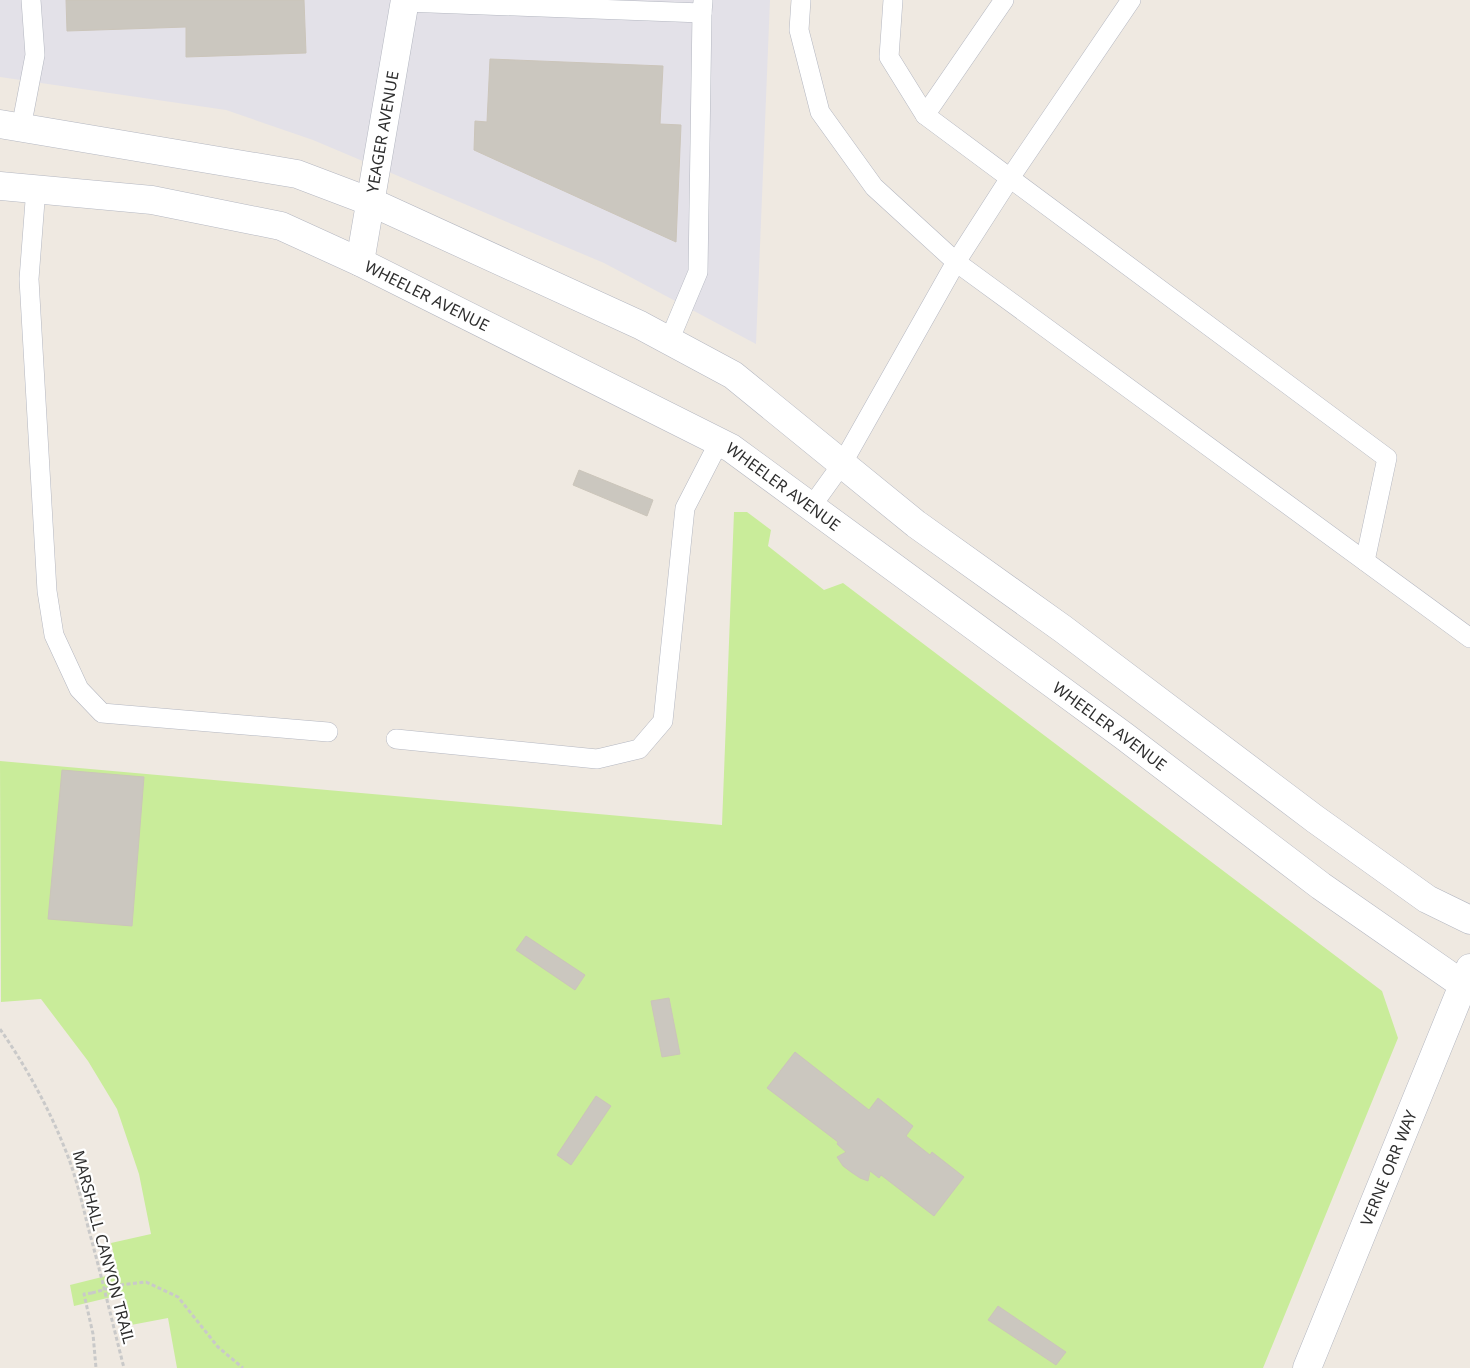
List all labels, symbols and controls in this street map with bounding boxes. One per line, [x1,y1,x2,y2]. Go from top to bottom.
street label: YEAGER AVENUE [361,69,404,195]
street label: WHEELER AVENUE [361,255,493,336]
street label: WHEELER AVENUE [722,437,845,536]
street label: WHEELER AVENUE [1048,676,1171,776]
street label: VERNE ORR WAY [1355,1106,1422,1229]
street label: MARSHALL CANYON TRAIL [68,1148,140,1346]

